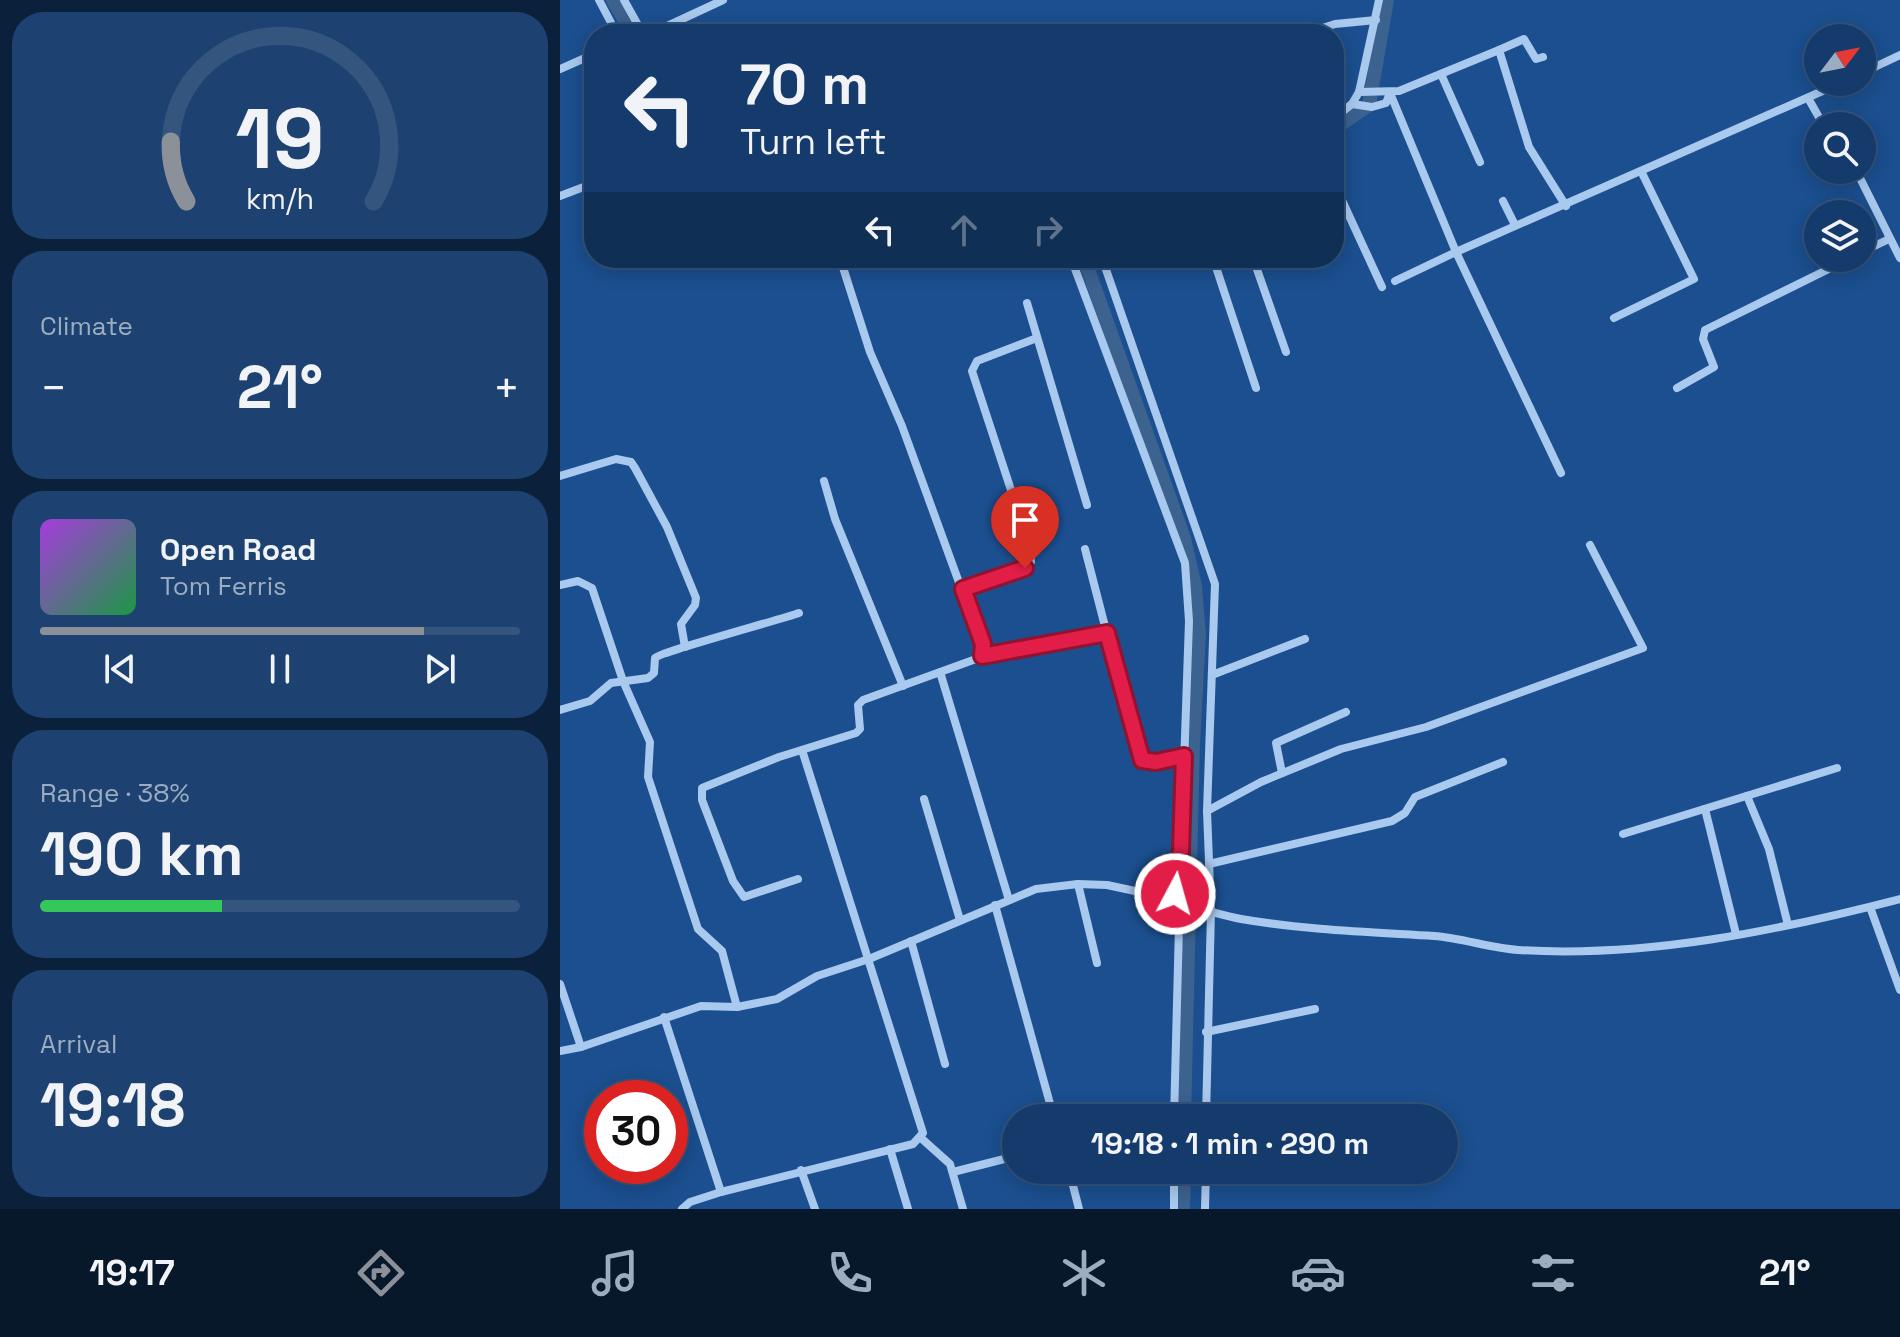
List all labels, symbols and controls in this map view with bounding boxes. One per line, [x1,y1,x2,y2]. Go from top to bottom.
north arrow [1804,24,1876,96]
map controls [1804,24,1876,272]
text: 70 m [740,49,869,120]
icon: left [608,56,712,160]
text: 19 [235,85,325,191]
button: search [1804,112,1876,184]
text: Turn left [740,119,887,165]
text: km/h [246,181,314,217]
button: layers [1804,200,1876,272]
icon: left [858,208,902,252]
icon: ahead [942,208,986,252]
icon: right [1026,208,1070,252]
text: Climate [40,309,133,343]
text: 21° [237,349,323,426]
text: − [40,360,67,416]
text: + [493,360,520,416]
pin [991,486,1059,568]
icon: arrive [1003,498,1047,542]
text: Open Road [160,530,316,569]
text: Tom Ferris [160,569,287,603]
icon: previous [98,647,142,691]
icon: pause [258,647,302,691]
icon: next [418,647,462,691]
text: Range · 38% [40,776,190,810]
text: 190 km [40,816,243,893]
position arrow [1133,852,1217,936]
text: Arrival [40,1027,117,1061]
text: 19:18 [40,1067,185,1144]
speed limit sign: 30 [584,1080,688,1184]
text: 19:18 · 1 min · 290 m [1091,1124,1369,1163]
icon: directions [353,1245,409,1301]
icon: music [587,1245,643,1301]
icon: phone [822,1245,878,1301]
icon: climate [1056,1245,1112,1301]
icon: car [1290,1245,1346,1301]
icon: filters [1525,1245,1581,1301]
text: 19:17 [89,1250,175,1296]
text: 21° [1759,1250,1811,1296]

